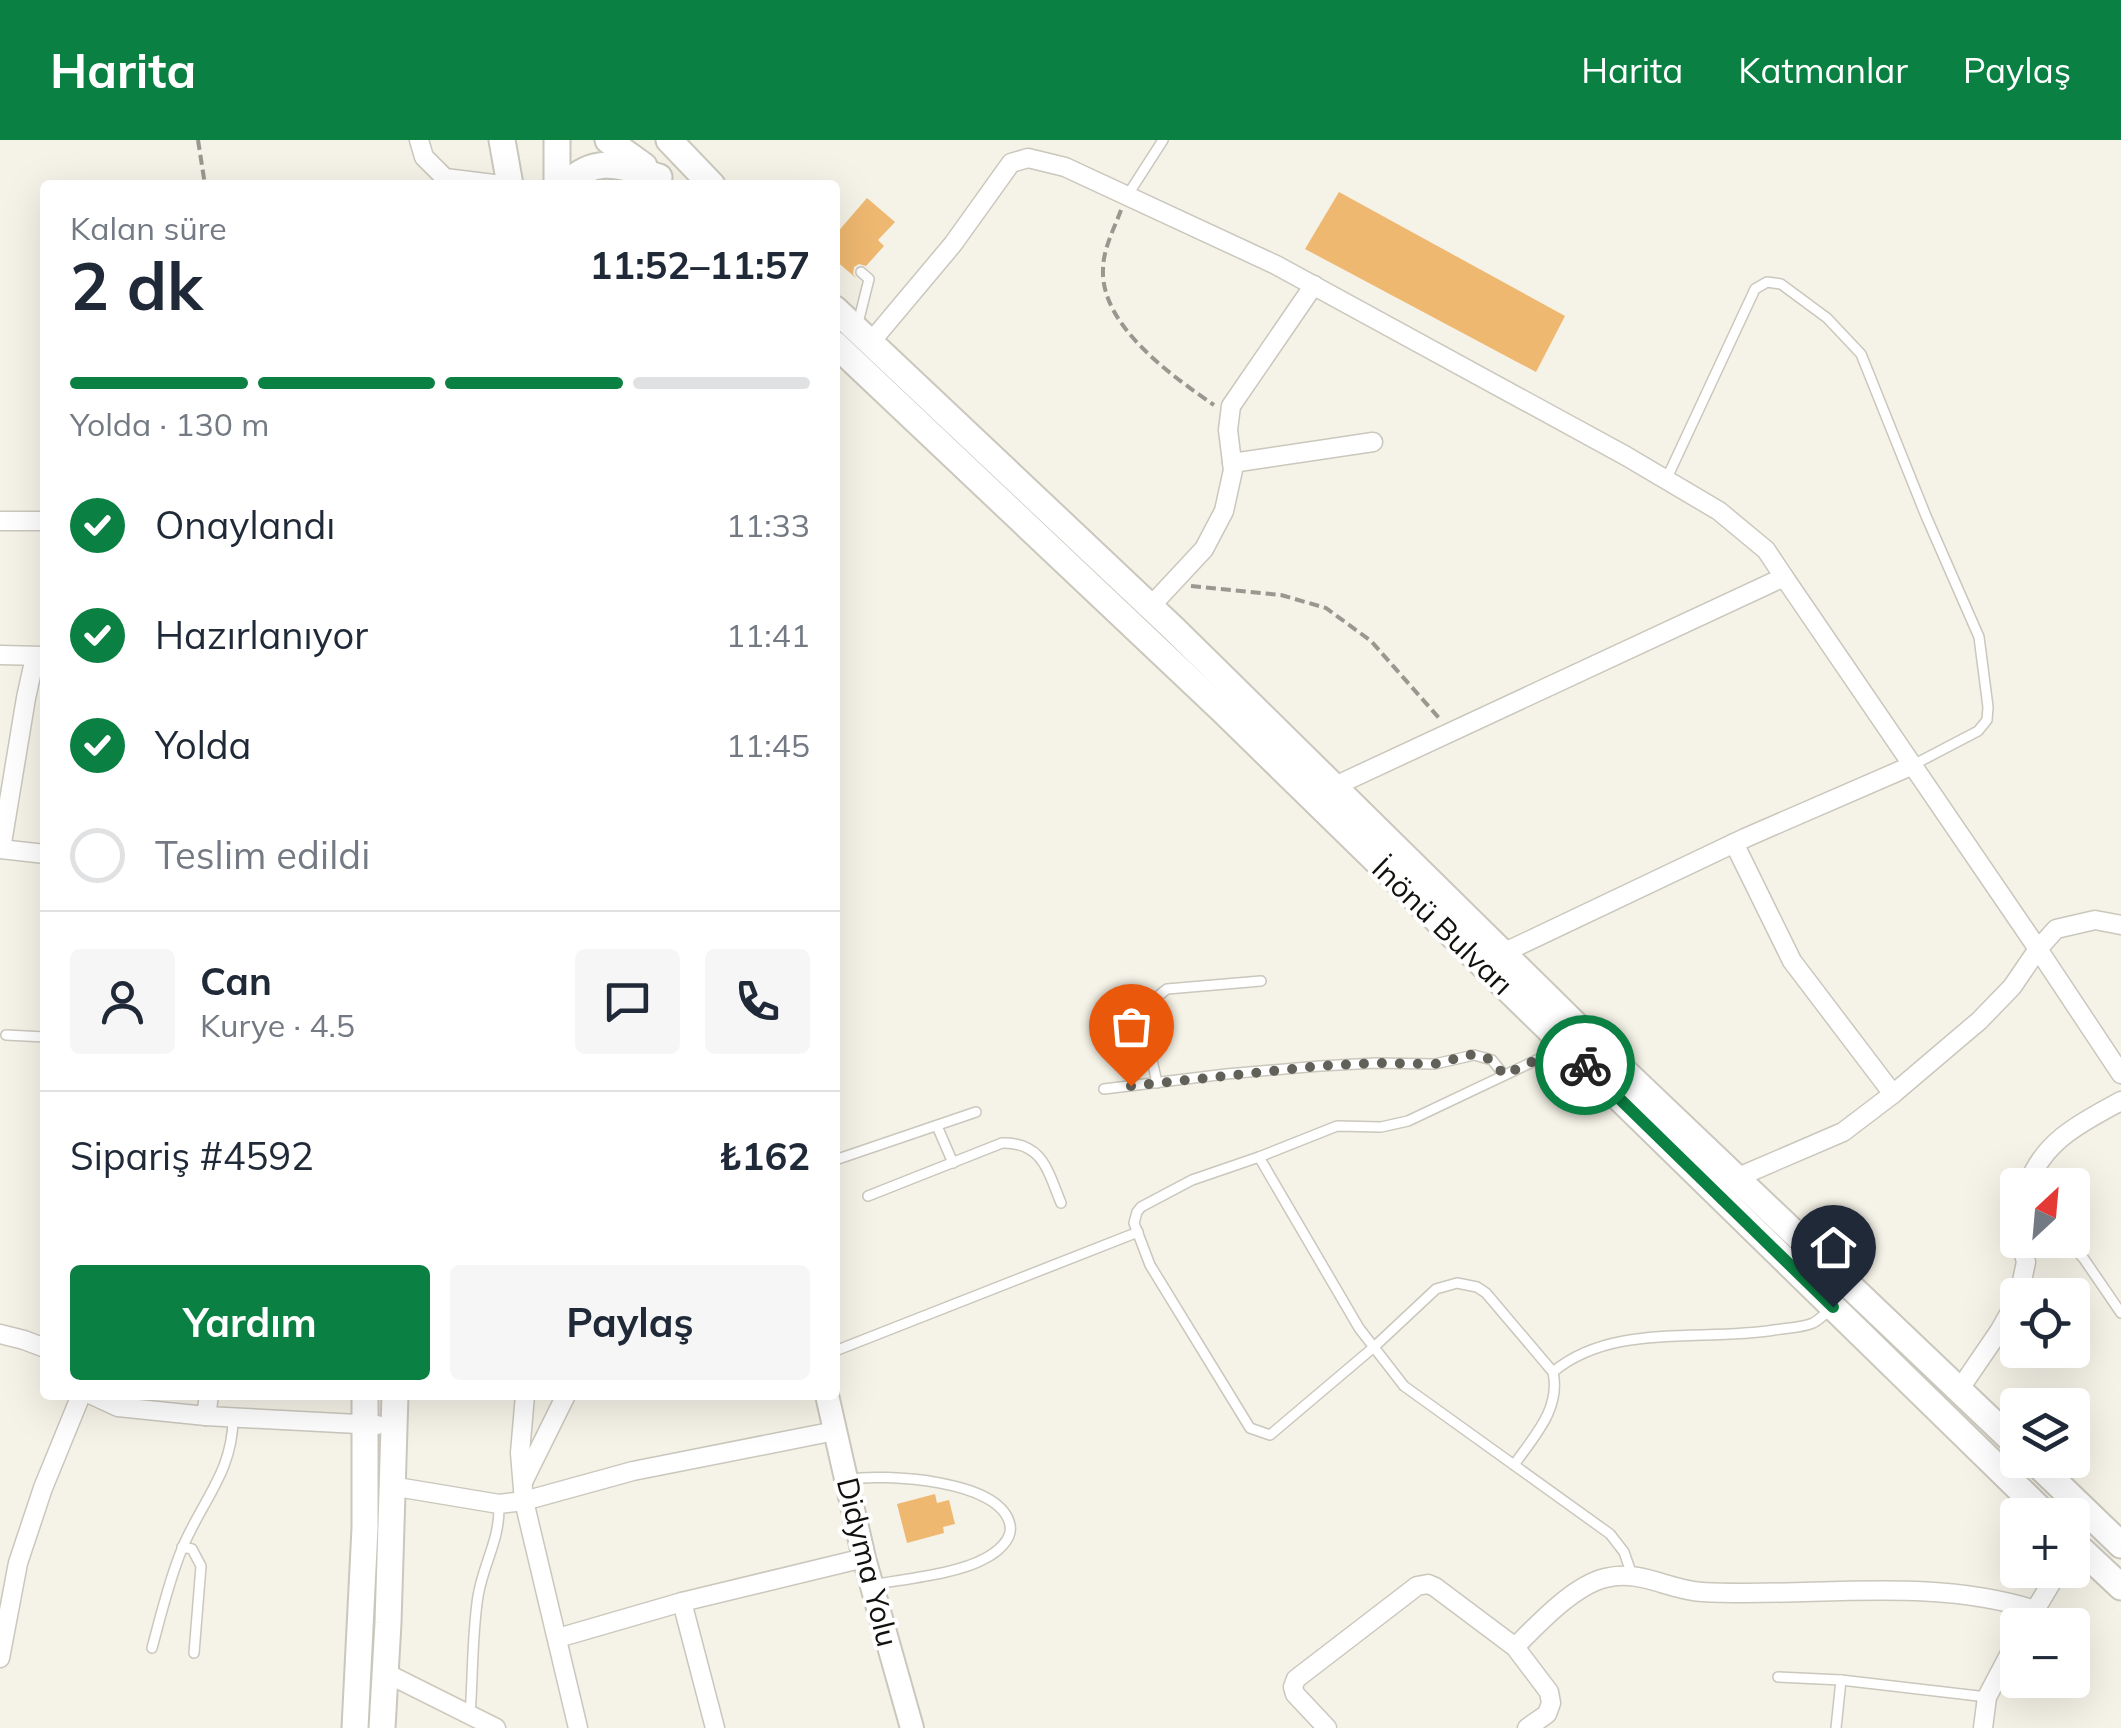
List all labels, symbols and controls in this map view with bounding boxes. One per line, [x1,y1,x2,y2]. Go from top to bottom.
text: Harita [50,40,196,100]
text: Harita [1581,48,1683,92]
text: Katmanlar [1738,48,1908,92]
text: Paylaş [1963,48,2071,92]
text: Kalan süre [70,208,227,248]
text: 11:52–11:57 [590,241,810,289]
text: 2 dk [70,245,203,326]
text: Yolda · 130 m [70,404,269,444]
icon: check [70,498,125,553]
text: Onaylandı [155,501,335,549]
text: 11:33 [726,505,810,545]
icon: check [70,608,125,663]
text: Hazırlanıyor [155,611,368,659]
text: 11:41 [726,615,810,655]
icon: check [70,718,125,773]
text: Yolda [155,721,251,769]
text: 11:45 [726,725,810,765]
text: Teslim edildi [155,831,370,879]
street label: İnönü Bulvarı [1364,849,1522,1003]
button: person [70,949,175,1054]
button: chat [575,949,680,1054]
button: phone [705,949,810,1054]
text: Can [200,957,272,1005]
pin [1089,984,1174,1087]
icon: bag [1104,999,1159,1054]
text: Kurye · 4.5 [200,1005,355,1045]
courier [1535,1015,1635,1115]
icon: bike [1558,1038,1613,1093]
text: Sipariş #4592 [70,1132,314,1180]
text: ₺162 [719,1132,810,1180]
north arrow [2000,1168,2090,1258]
map controls [2000,1168,2090,1698]
pin [1791,1205,1876,1308]
icon: home [1806,1220,1861,1275]
button: Yardım [70,1265,430,1380]
button: Paylaş [450,1265,810,1380]
button: locate [2000,1278,2090,1368]
button: layers [2000,1388,2090,1478]
street label: Didyma Yolu [829,1473,907,1651]
button: + [2000,1498,2090,1588]
button: − [2000,1608,2090,1698]

